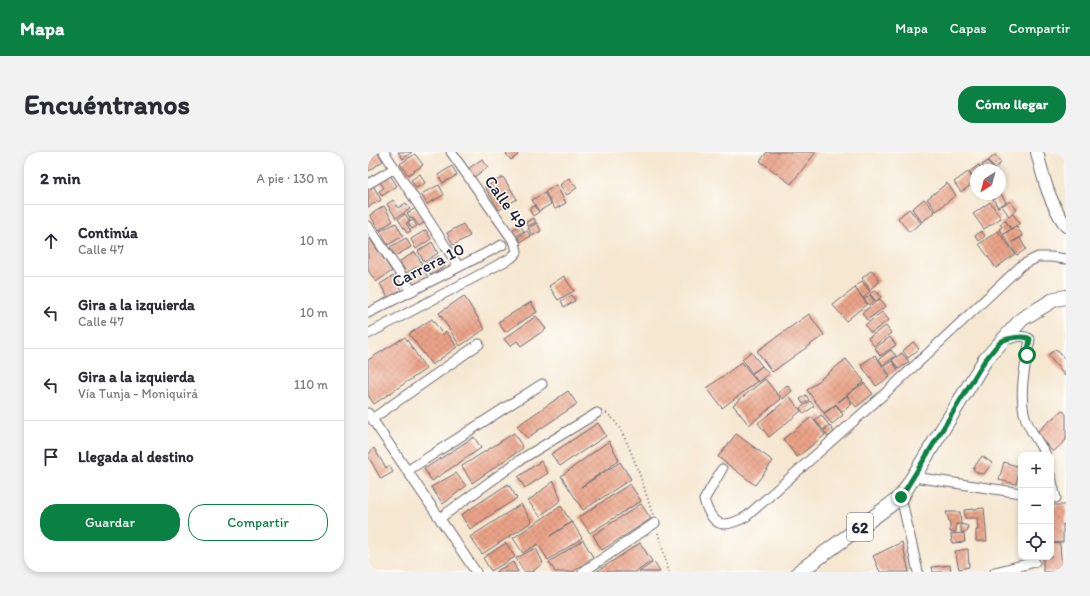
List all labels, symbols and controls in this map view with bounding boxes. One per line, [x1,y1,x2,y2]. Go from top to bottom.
text: Mapa [20,17,64,40]
text: Mapa [895,20,928,37]
text: Capas [950,20,987,37]
text: Compartir [1009,20,1070,37]
button: Cómo llegar [958,86,1066,123]
text: Encuéntranos [24,87,190,121]
north arrow [970,164,1006,200]
text: 2 min [40,168,80,188]
text: A pie · 130 m [256,171,328,186]
street label: Calle 49 [480,172,532,233]
text: Continúa [78,224,138,242]
icon: ahead [40,230,62,252]
text: 10 m [300,233,328,248]
street label: Carrera 10 [388,238,468,292]
text: Calle 47 [78,242,124,257]
text: Gira a la izquierda [78,296,195,314]
icon: left [40,302,62,324]
text: 10 m [300,305,328,320]
text: Calle 47 [78,314,124,329]
route start [1018,346,1036,364]
text: Gira a la izquierda [78,368,195,386]
icon: left [40,374,62,396]
text: 110 m [294,377,328,392]
text: Vía Tunja - Moniquirá [78,386,198,401]
icon: arrive [40,446,62,468]
text: Llegada al destino [78,448,194,466]
map controls [1018,452,1054,560]
button: + [1018,452,1054,488]
route end [892,488,910,506]
button: − [1018,488,1054,524]
button: Guardar [40,504,180,541]
button: Compartir [188,504,328,541]
road number: 62 [847,513,873,541]
button: locate [1018,524,1054,560]

